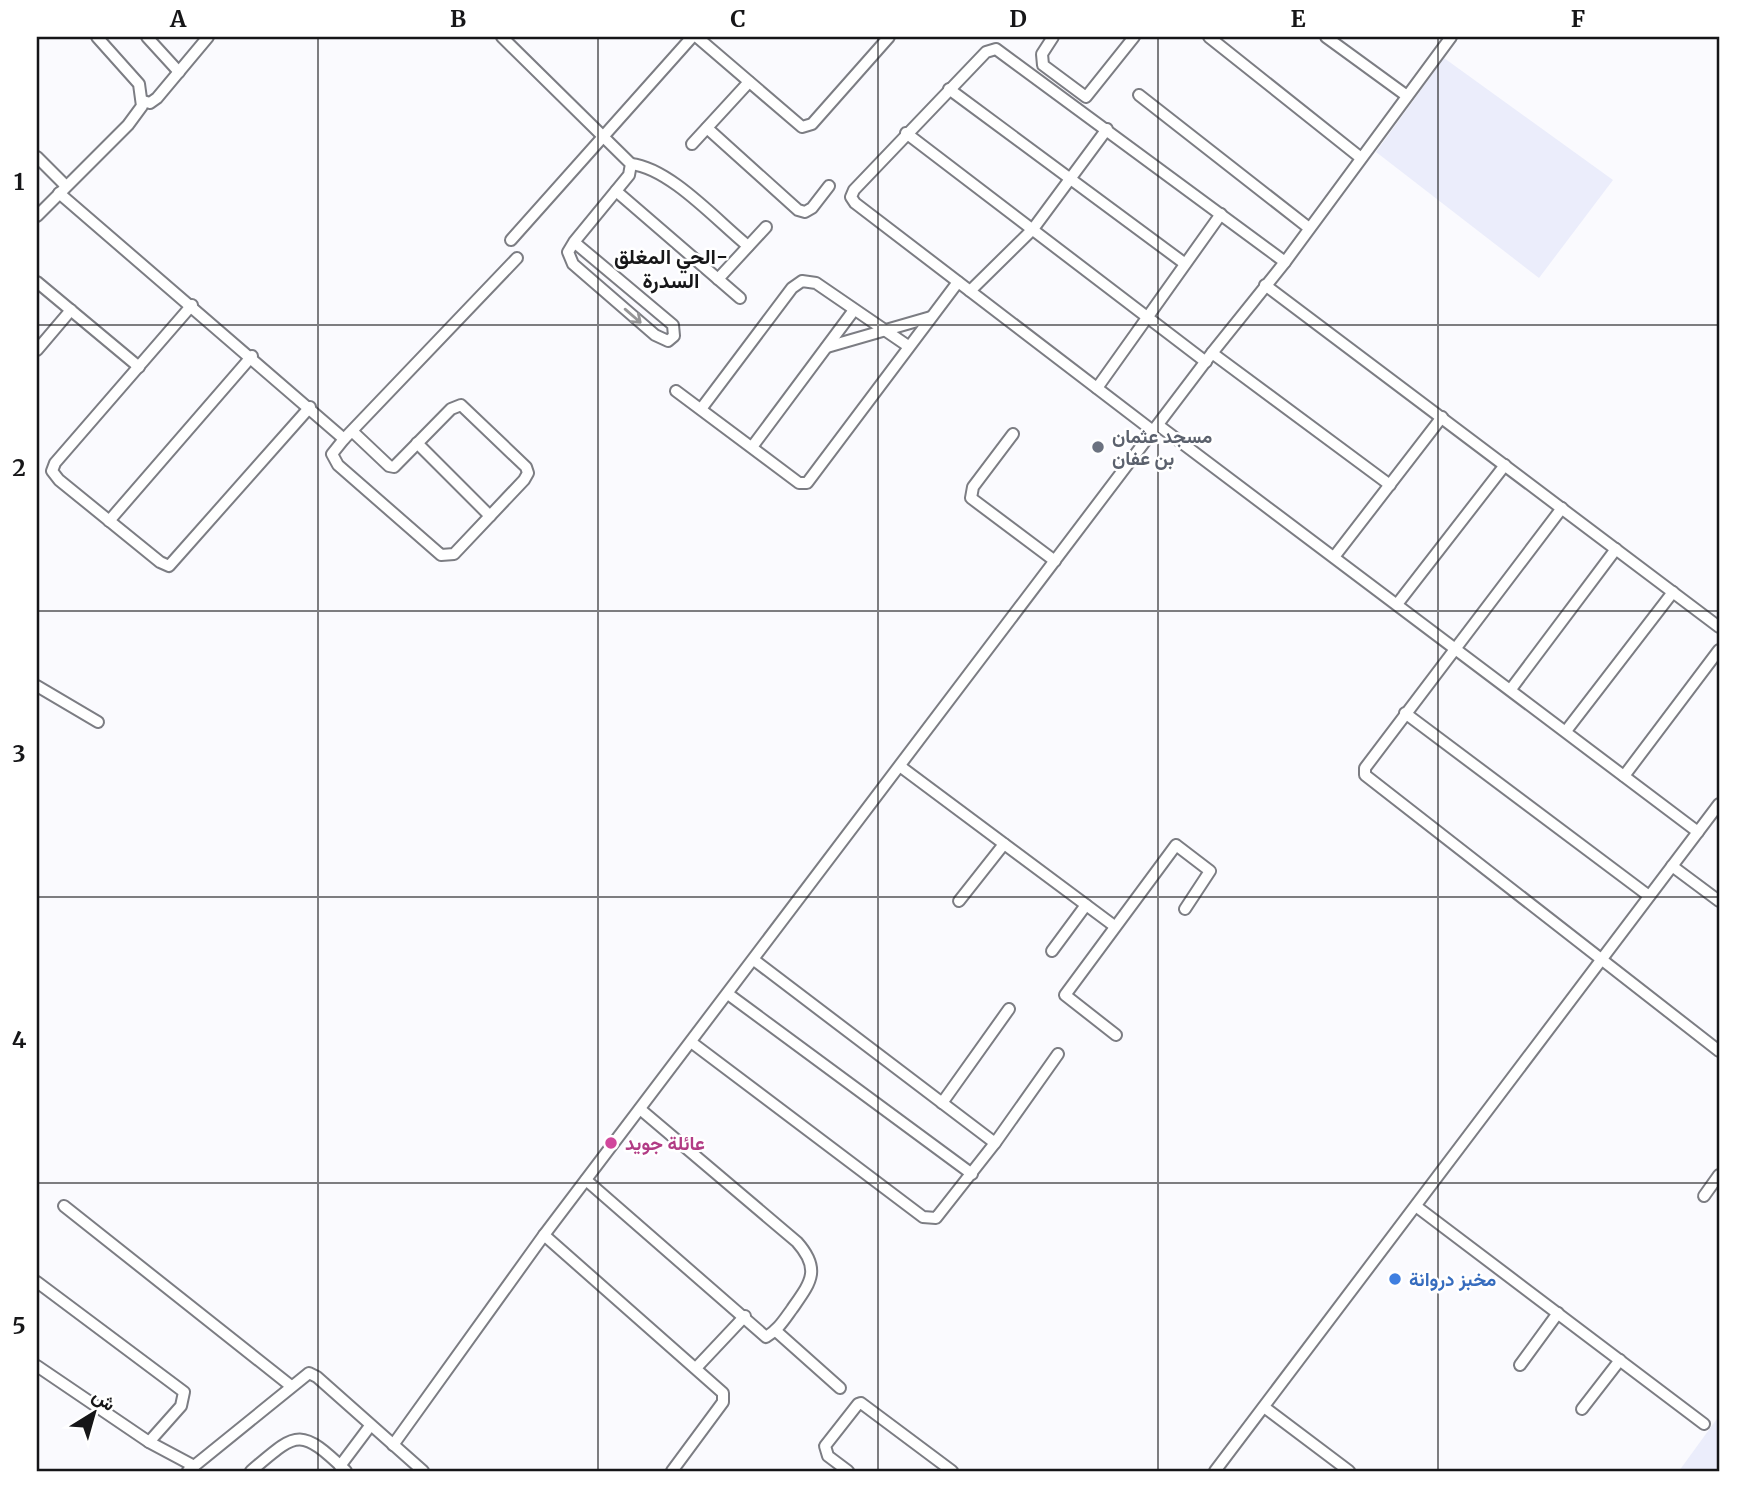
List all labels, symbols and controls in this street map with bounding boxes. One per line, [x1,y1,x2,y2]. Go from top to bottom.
text: A [169,4,187,33]
text: B [450,4,466,33]
text: C [730,4,746,33]
text: D [1009,4,1027,33]
text: E [1290,4,1306,33]
text: F [1571,4,1585,33]
text: 1 [14,167,25,196]
district label: الحي المغلق- السدرة [614,243,728,294]
one-way arrow [624,308,642,324]
place label: مسجد عثمان بن عفان [1112,424,1212,470]
marker: مسجد عثمان بن عفان [1090,439,1106,455]
text: 2 [12,453,26,482]
text: 3 [12,739,26,768]
text: 4 [12,1025,27,1054]
place label: عائلة جويد [625,1131,705,1156]
marker: عائلة جويد [603,1135,619,1151]
place label: مخبز دروانة [1409,1267,1496,1292]
marker: مخبز دروانة [1387,1271,1403,1287]
text: 5 [12,1311,26,1340]
north arrow [60,1378,130,1448]
text: ش [88,1383,121,1416]

